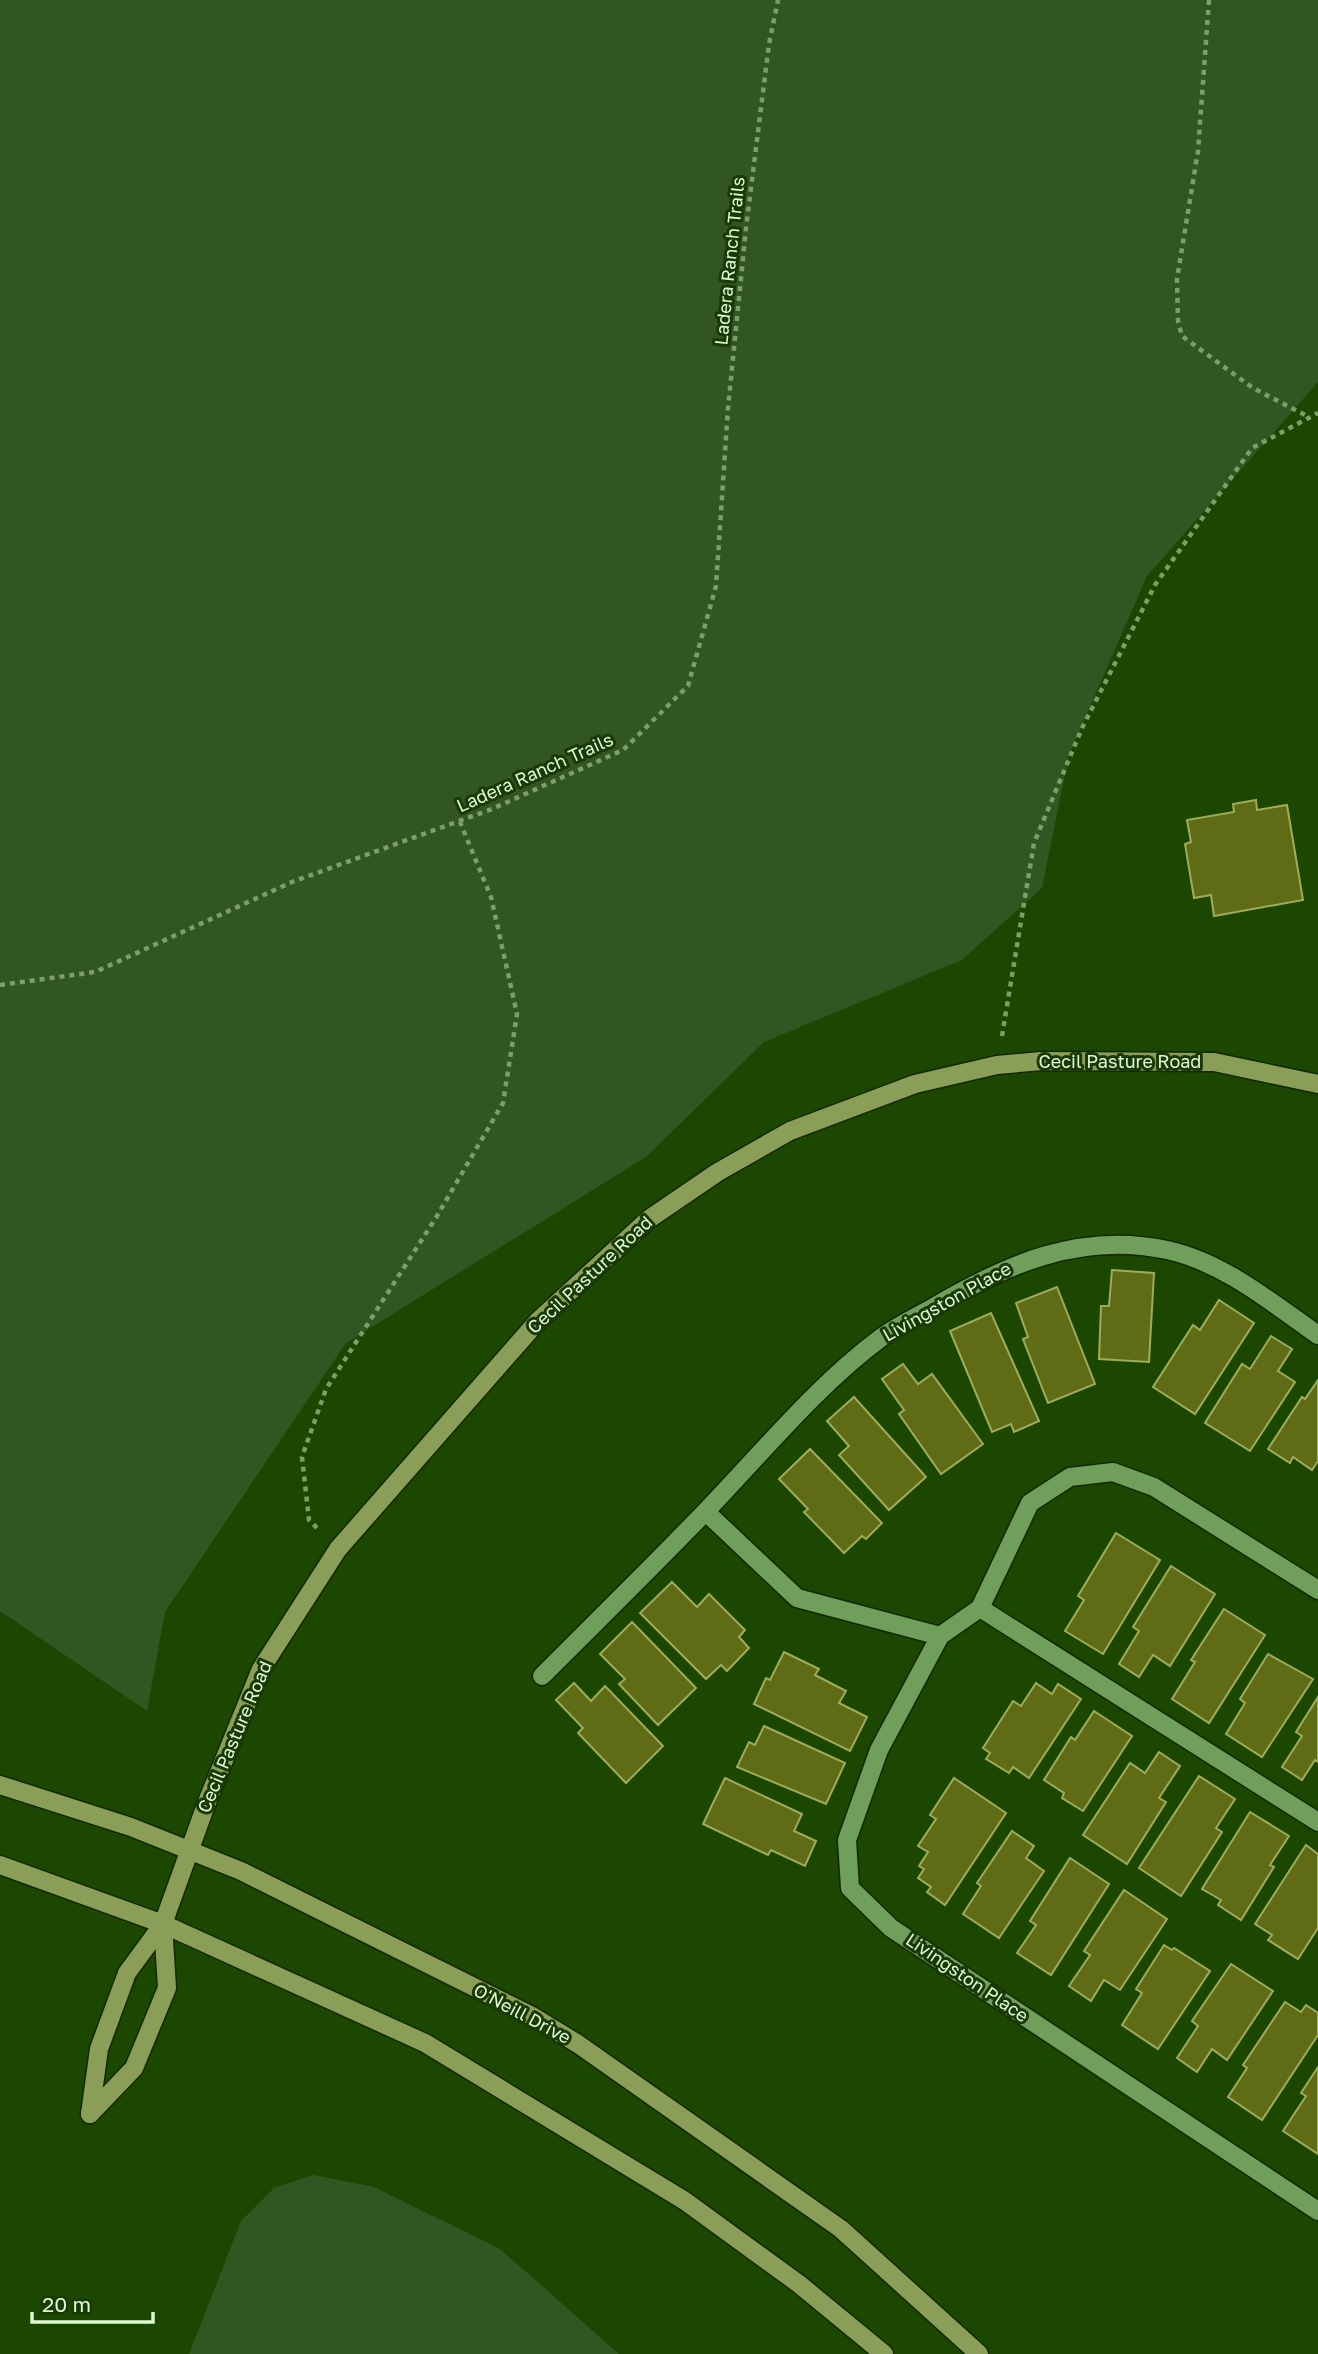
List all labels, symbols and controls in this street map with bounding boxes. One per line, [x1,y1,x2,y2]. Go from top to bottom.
street label: Ladera Ranch Trails [709,176,749,346]
street label: Ladera Ranch Trails [453,728,616,817]
street label: Cecil Pasture Road [1039,1050,1201,1072]
street label: Cecil Pasture Road [522,1211,656,1338]
street label: Livingston Place [879,1257,1014,1345]
street label: Cecil Pasture Road [192,1657,276,1816]
street label: Livingston Place [902,1928,1033,2026]
street label: O'Neill Drive [470,1978,575,2048]
scale bar [32,2280,152,2324]
text: 20 m [42,2291,91,2317]

